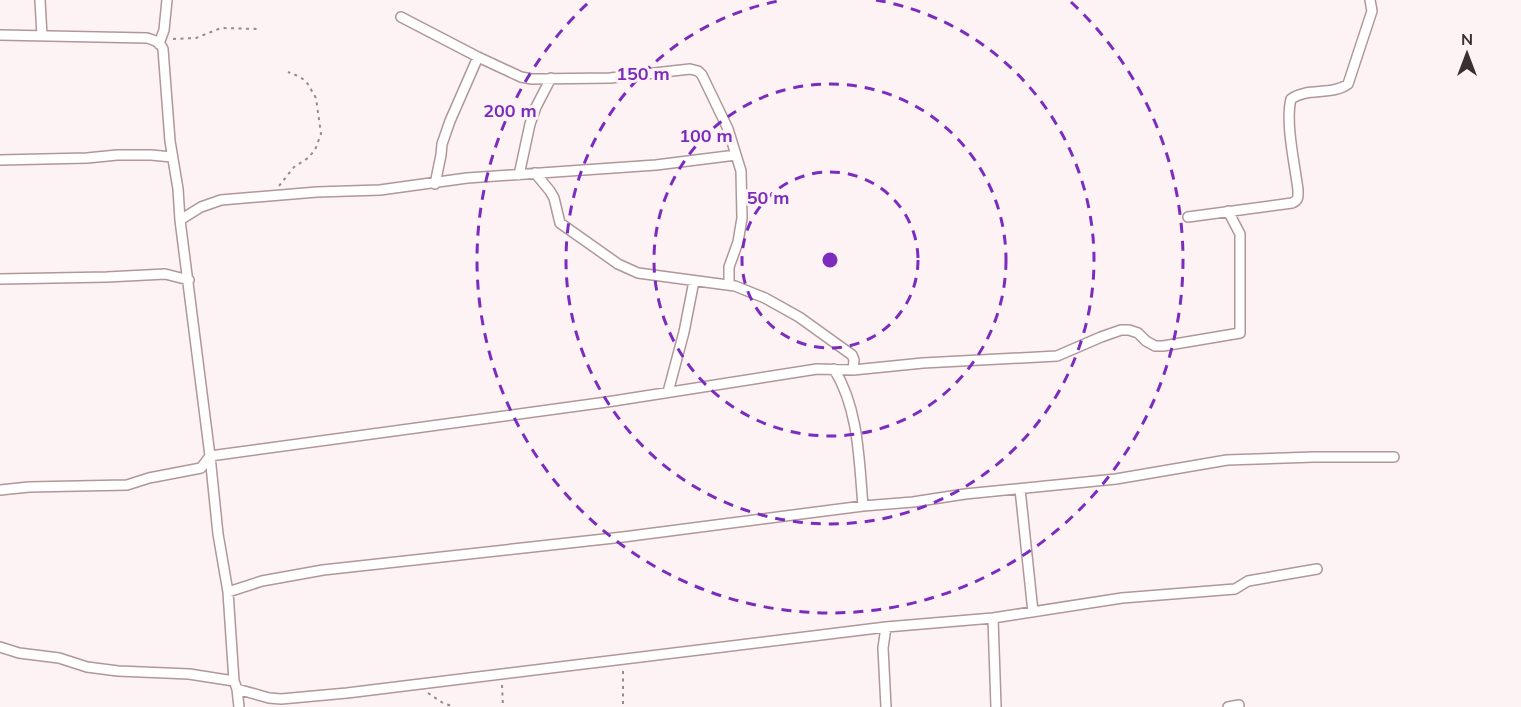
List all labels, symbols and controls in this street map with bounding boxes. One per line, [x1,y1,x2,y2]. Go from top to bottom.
north arrow [1437,24,1497,84]
text: N [1461,29,1473,49]
text: 150 m [616,62,670,85]
text: 200 m [483,99,537,122]
text: 100 m [679,124,733,147]
text: 50 m [747,186,789,209]
centre of rings [820,250,840,270]

